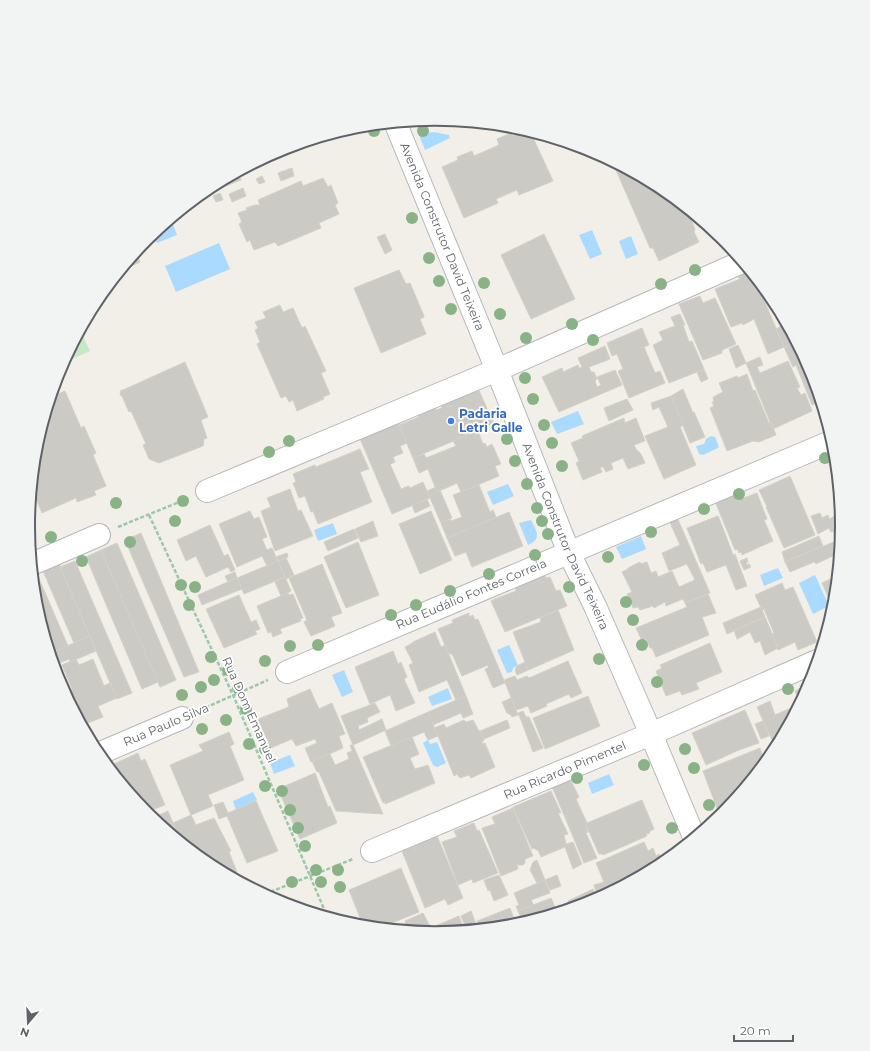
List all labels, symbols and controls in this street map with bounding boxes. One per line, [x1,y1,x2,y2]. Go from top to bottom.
street label: Avenida Construtor David Teixeira [397,140,488,333]
place label: Padaria Letri Galle [459,406,523,435]
marker: Padaria Letri Galle [446,416,456,426]
street label: Avenida Construtor David Teixeira [519,440,612,632]
street label: Rua Eudálio Fontes Correia [393,555,549,632]
street label: Rua Dom Emanuel [219,654,280,765]
street label: Rua Paulo Silva [121,700,211,749]
street label: Rua Ricardo Pimentel [501,737,628,802]
north arrow [8,1003,48,1043]
scale bar [734,1017,793,1043]
text: 20 m [740,1023,771,1038]
text: N [18,1024,31,1041]

